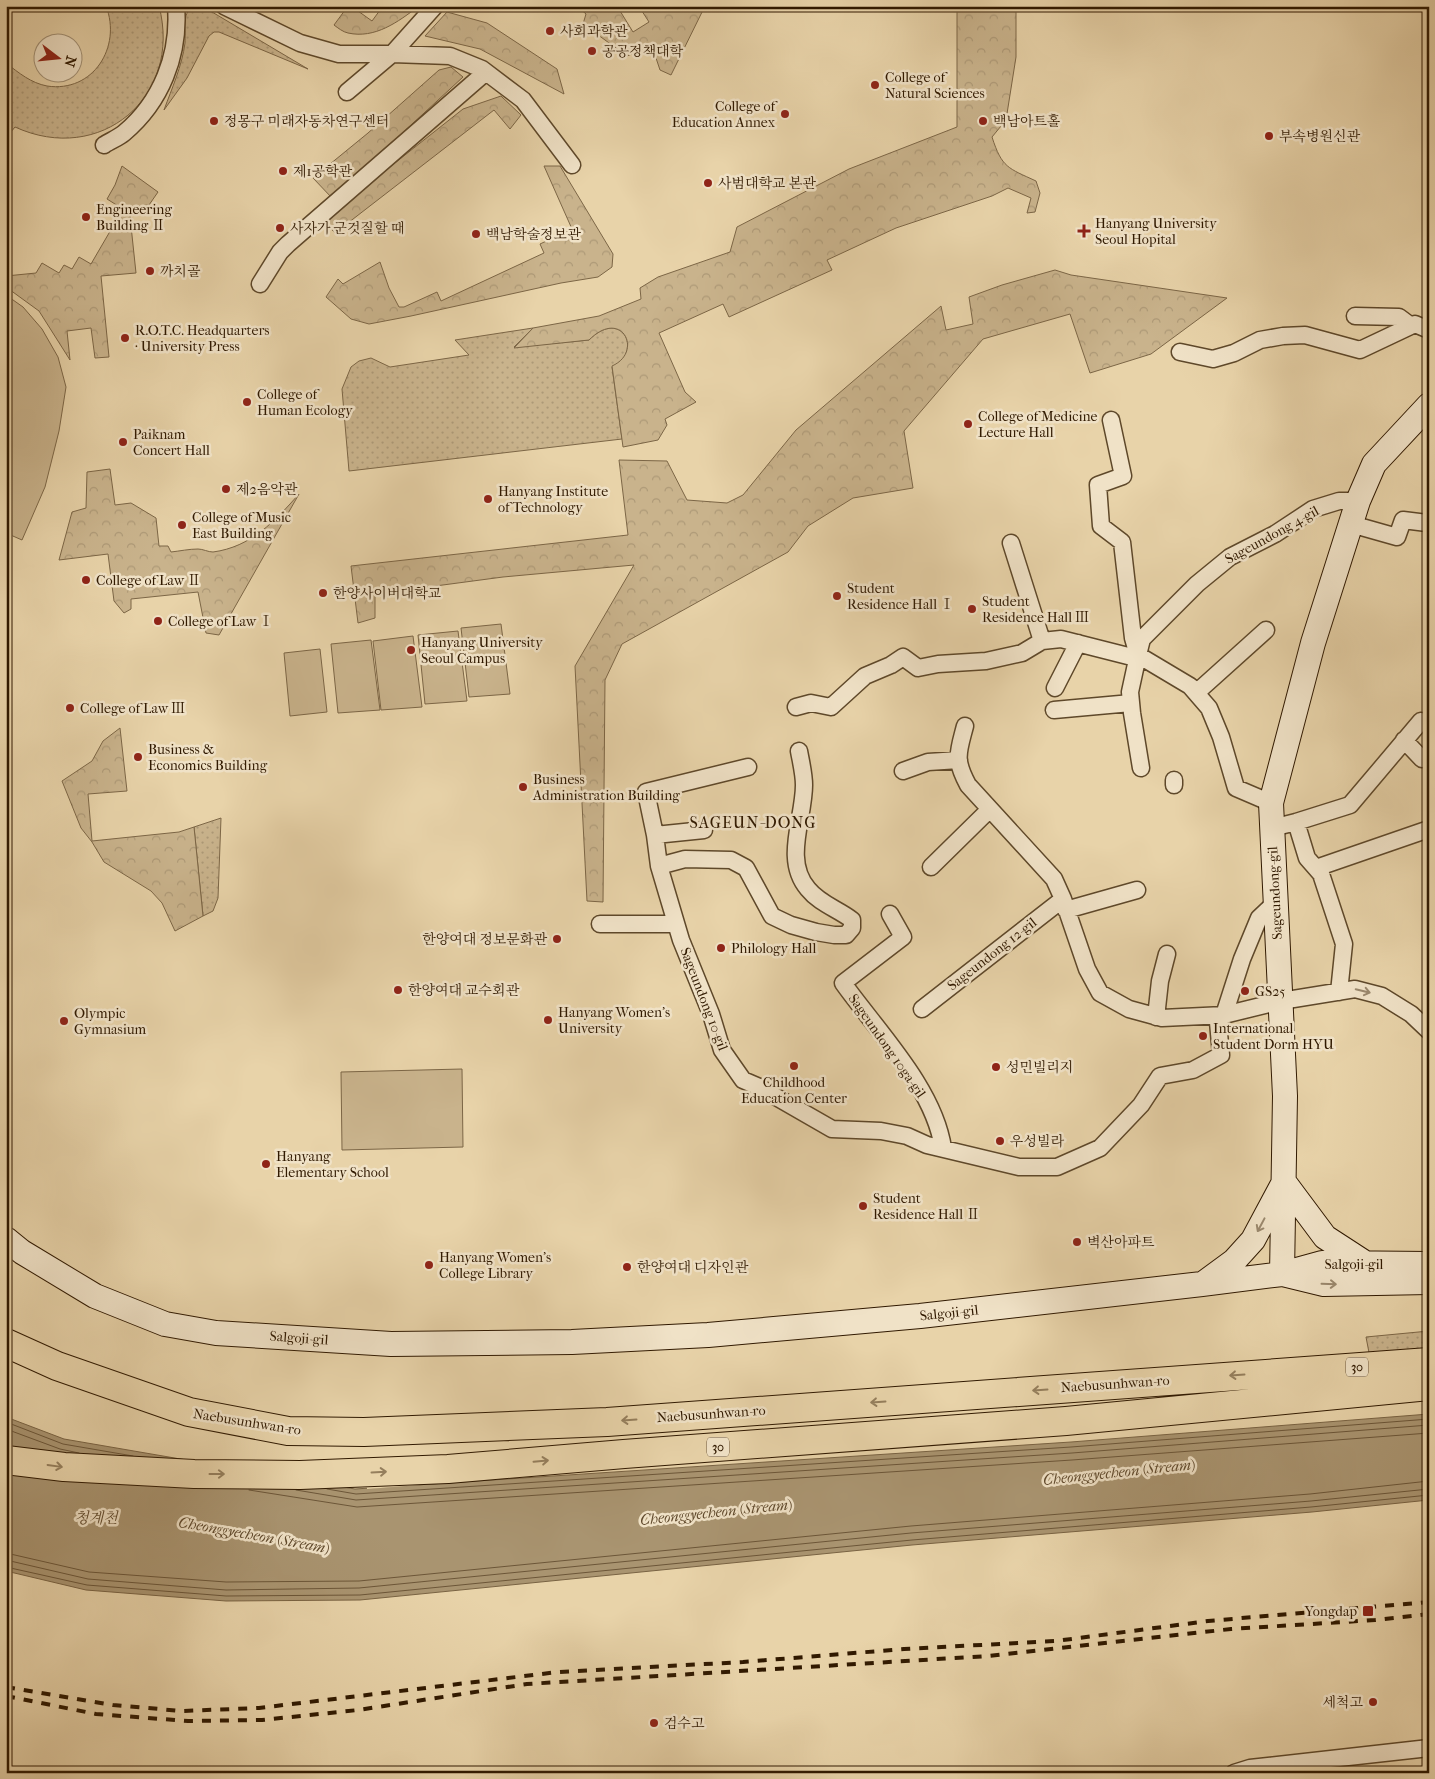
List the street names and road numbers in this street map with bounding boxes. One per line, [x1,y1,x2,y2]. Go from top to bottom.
street label: Sageundong 4-gil [1222,502,1322,568]
street label: Sageundong-gil [1264,846,1286,940]
street label: Sageundong 12-gil [944,914,1040,994]
street label: Sageundong 10-gil [677,945,732,1053]
street label: Sageundong 10ga-gil [845,991,929,1101]
street label: Salgoji-gil [1325,1256,1384,1273]
street label: Salgoji-gil [919,1301,979,1325]
street label: Salgoji-gil [269,1327,329,1349]
road number: 30 [1346,1358,1368,1376]
street label: Naebusunhwan-ro [1060,1372,1170,1396]
street label: Naebusunhwan-ro [656,1402,766,1426]
street label: Naebusunhwan-ro [192,1405,302,1439]
road number: 30 [707,1438,729,1456]

